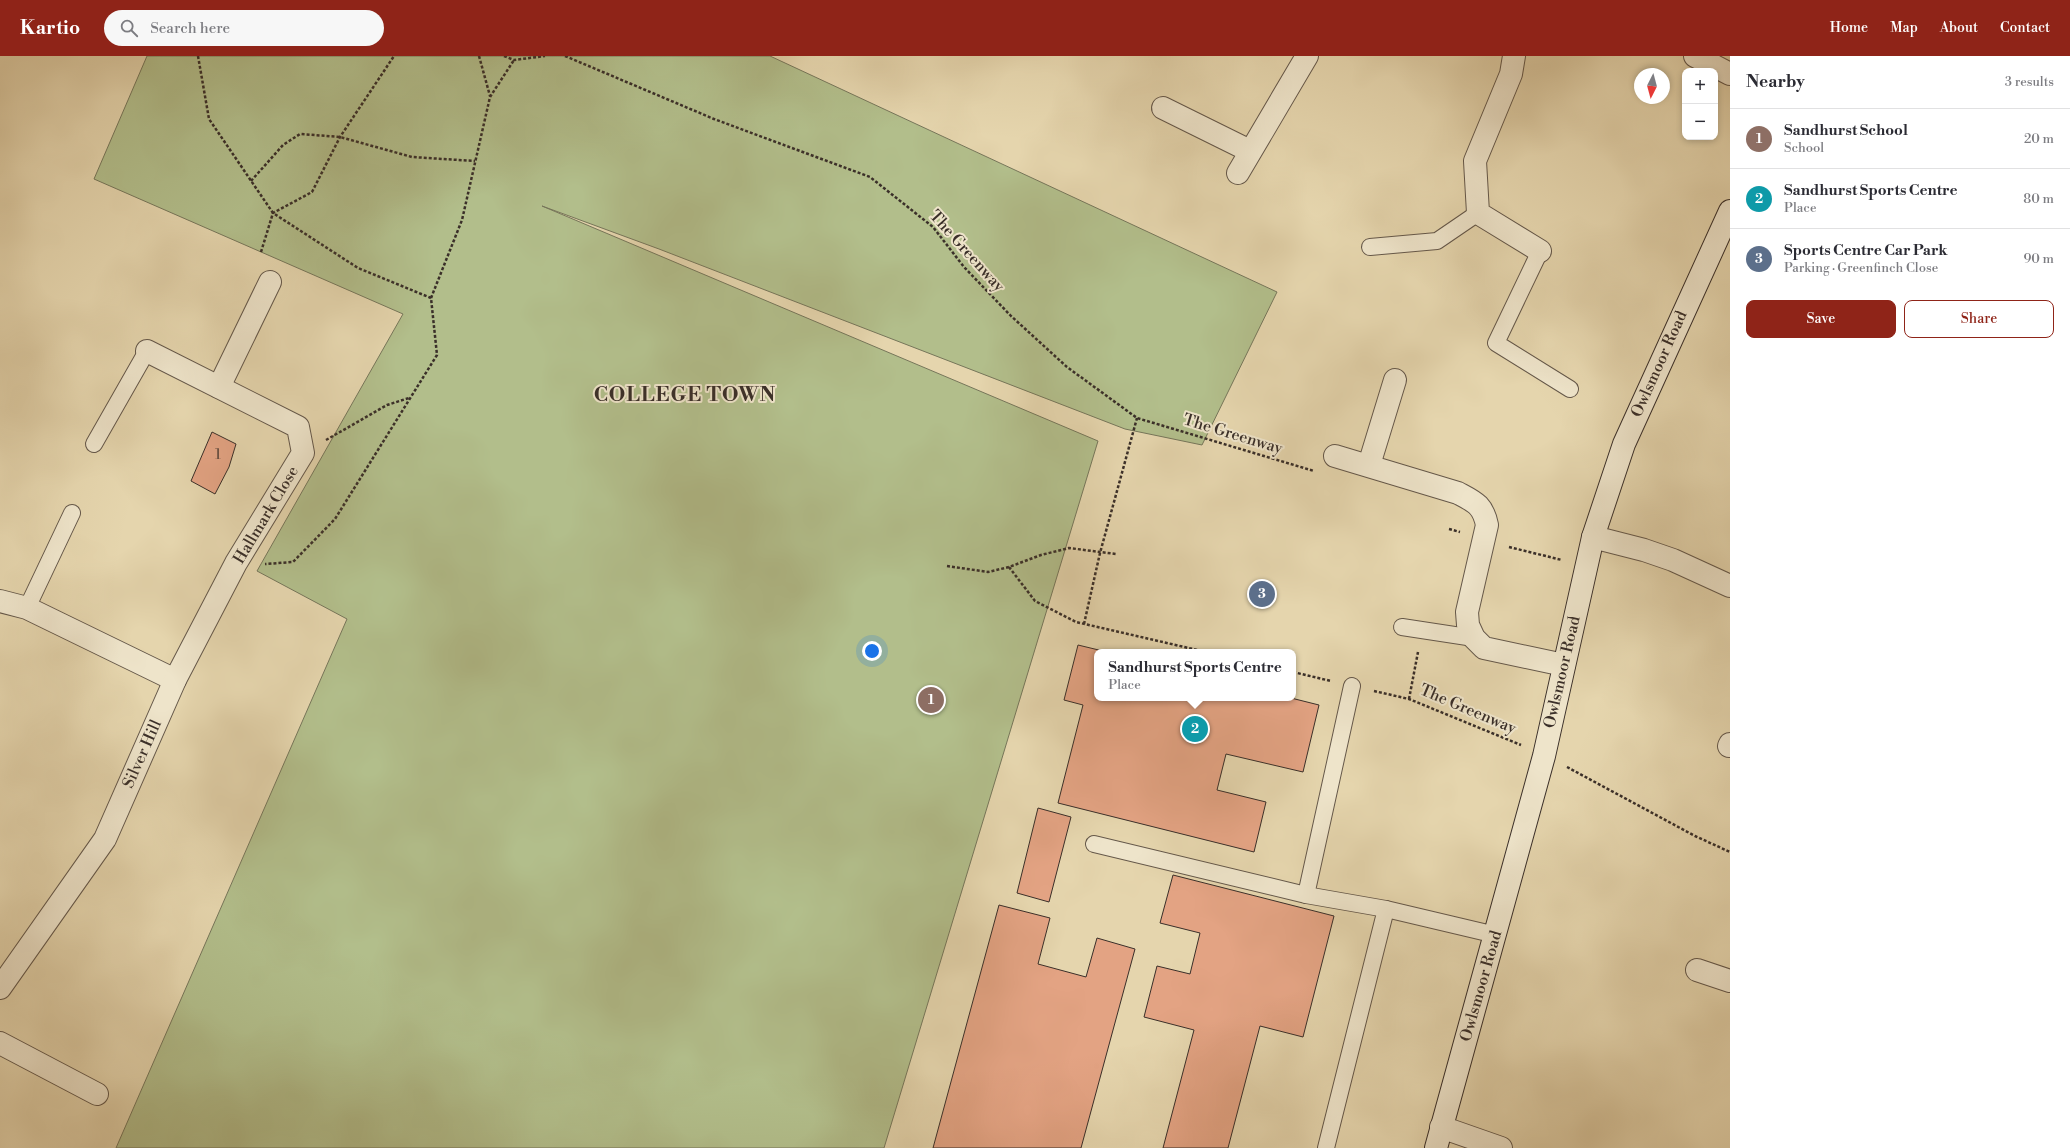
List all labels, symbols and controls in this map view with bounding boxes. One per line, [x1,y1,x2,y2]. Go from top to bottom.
search box [104,10,384,46]
text: Kartio [20,16,80,40]
icon: search [118,17,140,39]
text: Search here [150,19,230,38]
text: Home [1830,19,1868,37]
text: Map [1890,19,1918,37]
text: About [1940,19,1978,37]
text: Contact [2000,19,2050,37]
north arrow [1634,68,1670,104]
map controls [1682,68,1718,140]
button: + [1682,68,1718,104]
text: Nearby [1746,71,1805,93]
text: 3 results [2005,74,2054,90]
button: − [1682,104,1718,140]
text: Sandhurst School [1784,121,1908,140]
text: 1 [1756,131,1762,147]
text: 20 m [2024,131,2054,147]
text: School [1784,140,1824,156]
text: Sandhurst Sports Centre [1784,181,1957,200]
text: 2 [1755,191,1763,207]
text: 80 m [2023,191,2054,207]
text: Place [1784,200,1816,216]
street label: The Greenway [925,206,1009,296]
text: Sports Centre Car Park [1784,241,1947,260]
text: 3 [1755,251,1763,267]
text: 90 m [2023,251,2054,267]
text: Parking · Greenfinch Close [1784,260,1938,276]
button: Save [1746,300,1896,338]
button: Share [1904,300,2054,338]
street label: Owlsmoor Road [1627,308,1691,420]
district label: COLLEGE TOWN [594,383,776,408]
street label: The Greenway [1181,409,1285,459]
house number: 1 [215,446,221,464]
street label: Hallmark Close [229,462,303,568]
pin: 3 [1249,579,1275,609]
street label: Owlsmoor Road [1539,614,1585,730]
your location [862,641,882,661]
popup [1094,649,1296,701]
text: Sandhurst Sports Centre [1108,658,1282,677]
text: Place [1108,677,1141,693]
street label: The Greenway [1417,680,1520,738]
pin: 1 [918,685,944,715]
pin: 2 [1182,714,1208,744]
street label: Silver Hill [118,716,166,791]
street label: Owlsmoor Road [1456,928,1506,1044]

